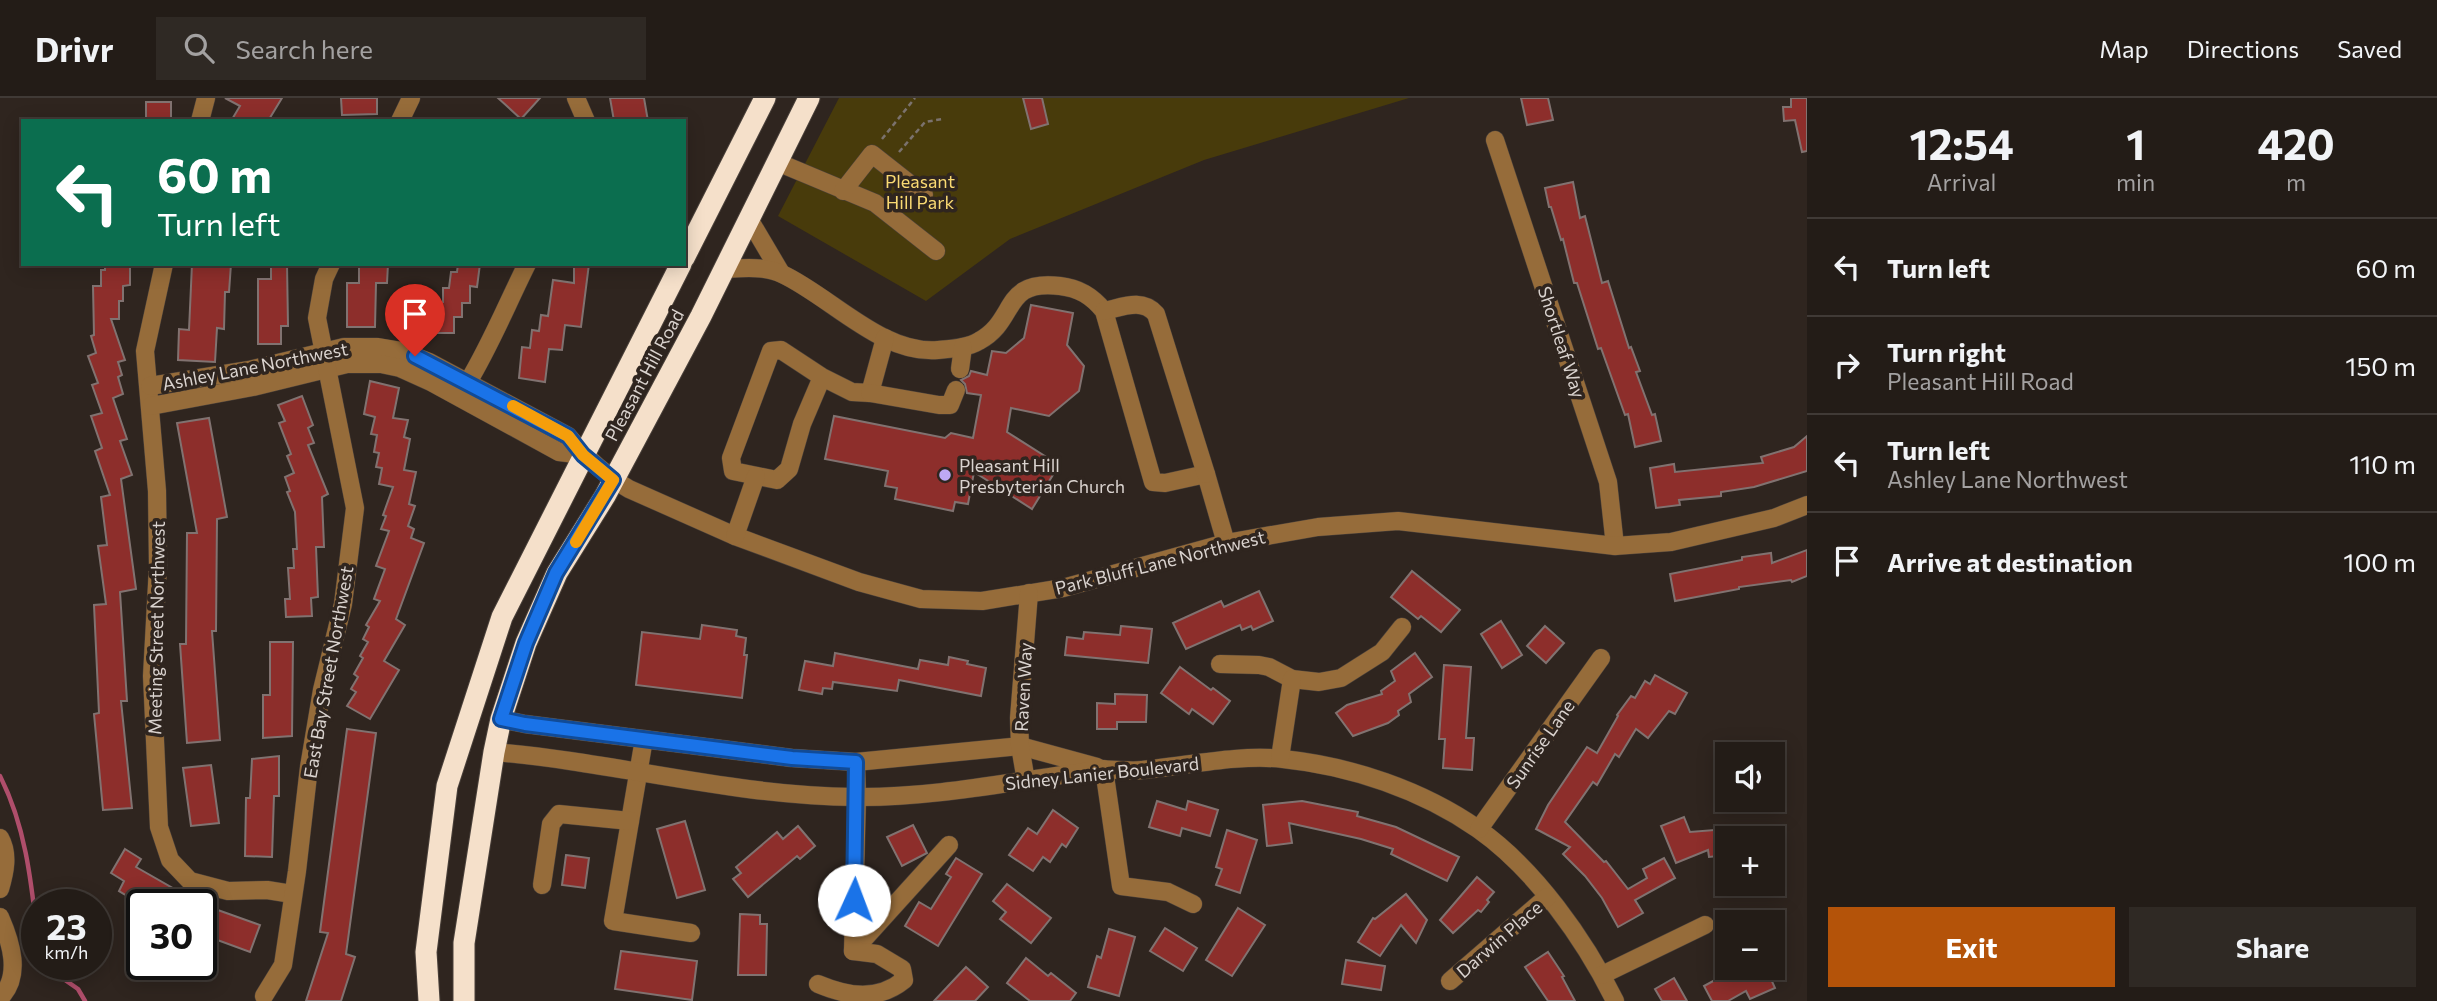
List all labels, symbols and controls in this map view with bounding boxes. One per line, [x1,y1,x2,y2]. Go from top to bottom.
search box [156,17,646,80]
text: Drivr [35,28,114,69]
icon: search [180,29,218,67]
text: Search here [236,33,373,64]
text: Map [2099,34,2149,63]
text: Directions [2187,34,2299,63]
text: Saved [2337,34,2402,63]
text: 12:54 [1909,117,2014,169]
text: 1 [2126,117,2145,169]
text: 420 [2258,117,2335,169]
text: 60 m [157,143,272,203]
icon: left [42,147,133,238]
text: Arrival [1927,168,1996,196]
text: min [2116,168,2155,196]
text: m [2286,168,2306,196]
park label: Pleasant Hill Park [885,170,955,213]
text: Turn left [157,203,281,243]
icon: left [1828,248,1866,286]
text: Turn left [1887,252,1990,283]
text: 60 m [2356,252,2416,283]
street label: Shortleaf Way [1534,283,1590,401]
pin [385,284,445,356]
icon: arrive [396,295,434,333]
street label: Pleasant Hill Road [600,305,688,445]
text: Turn right [1887,336,2006,367]
street label: Ashley Lane Northwest [160,337,350,395]
icon: right [1828,346,1866,384]
text: 150 m [2345,350,2416,381]
text: Pleasant Hill Road [1887,367,2074,395]
text: Turn left [1887,434,1990,465]
icon: left [1828,444,1866,482]
text: 110 m [2349,448,2416,479]
place label: Pleasant Hill Presbyterian Church [959,454,1125,497]
text: Ashley Lane Northwest [1887,465,2128,493]
marker: Pleasant Hill Presbyterian Church [937,467,953,483]
street label: Meeting Street Northwest [143,521,169,735]
street label: Park Bluff Lane Northwest [1053,525,1267,599]
icon: arrive [1828,542,1866,580]
text: Arrive at destination [1887,546,2133,577]
text: 100 m [2343,546,2416,577]
street label: East Bay Street Northwest [298,564,358,780]
street label: Raven Way [1010,642,1036,732]
street label: Sunrise Lane [1501,695,1579,793]
map controls [1715,742,1785,980]
button: sound [1715,742,1785,812]
street label: Sidney Lanier Boulevard [1004,752,1200,794]
button: + [1715,826,1785,896]
position arrow [817,863,891,937]
speed limit sign: 30 [126,889,217,980]
street label: Darwin Place [1452,896,1546,982]
text: 23 [46,904,87,947]
button: Exit [1828,907,2115,987]
button: Share [2129,907,2416,987]
button: − [1715,910,1785,980]
text: km/h [45,941,88,963]

